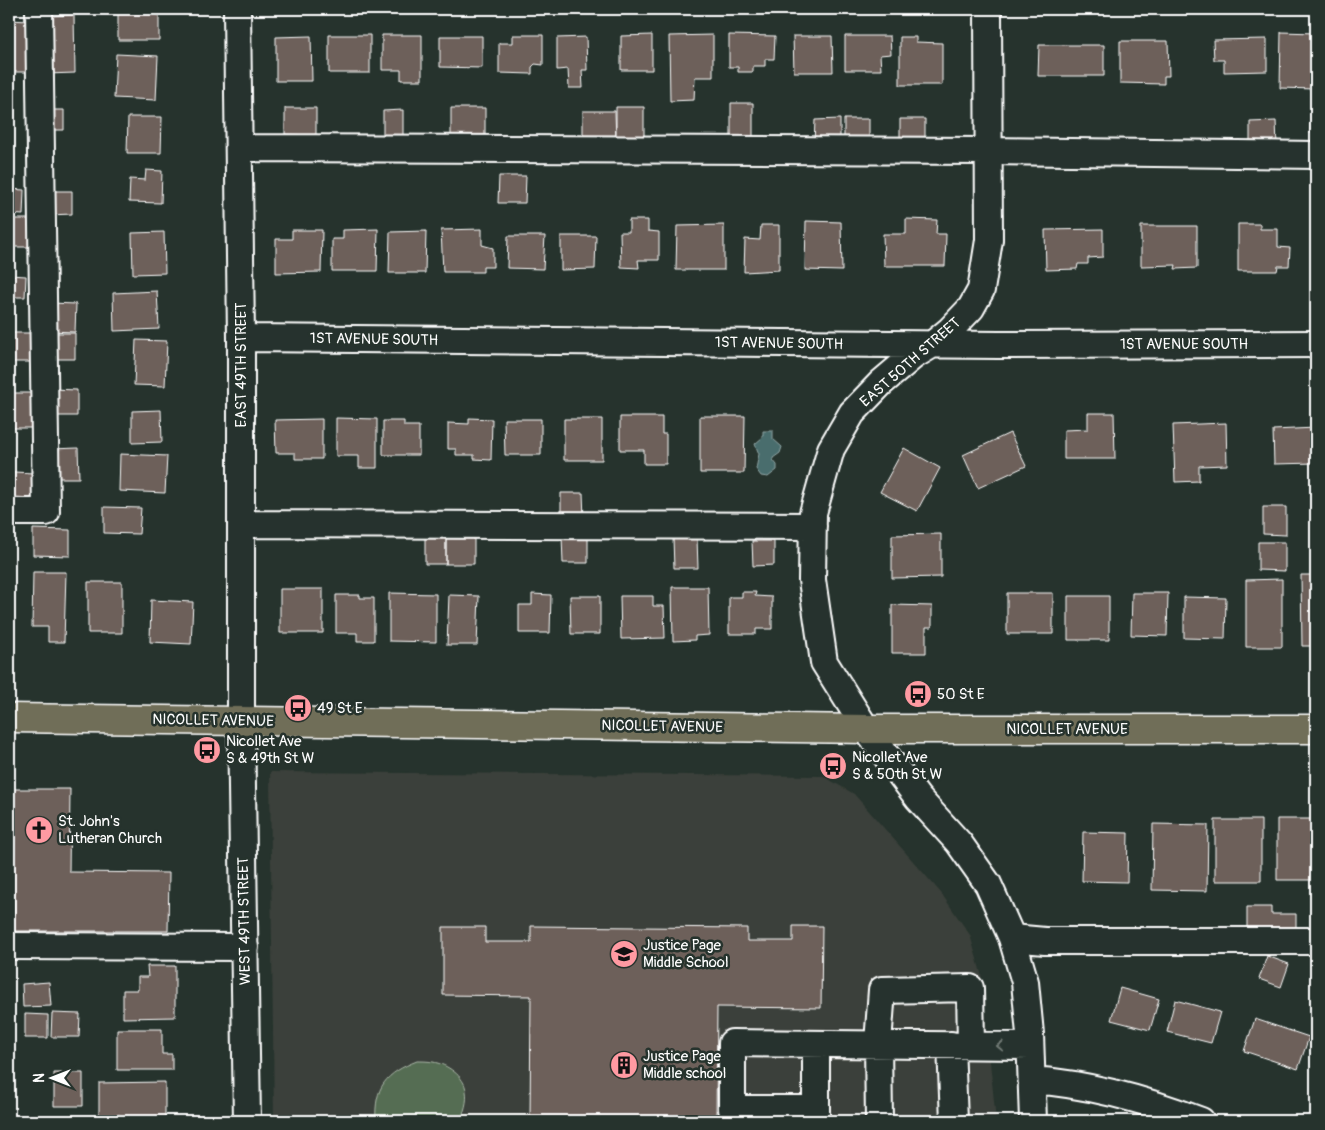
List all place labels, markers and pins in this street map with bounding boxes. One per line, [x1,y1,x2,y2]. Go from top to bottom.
bus stop icon: 50 St E [903,679,933,709]
place label: 50 St E [937,685,985,704]
bus stop icon: 49 St E [283,693,313,723]
place label: 49 St E [317,699,363,718]
place label: Nicollet Ave S & 49th St W [226,732,314,768]
bus stop icon: Nicollet Ave S & 49th St W [192,735,222,765]
place label: Nicollet Ave S & 50th St W [852,748,942,784]
bus stop icon: Nicollet Ave S & 50th St W [818,751,848,781]
place label: St. John's Lutheran Church [58,812,162,848]
church icon: St. John's Lutheran Church [24,815,54,845]
place label: Justice Page Middle School [643,936,728,972]
school or university icon: Justice Page Middle School [609,939,639,969]
place label: Justice Page Middle school [643,1047,726,1083]
building icon: Justice Page Middle school [609,1050,639,1080]

